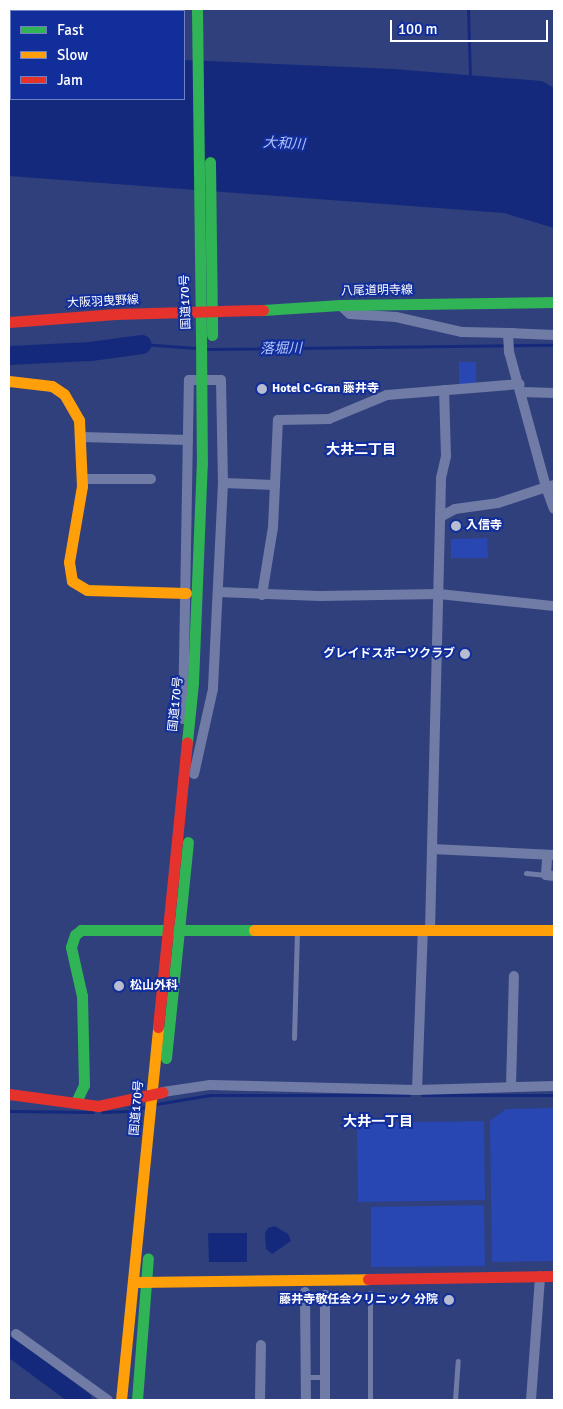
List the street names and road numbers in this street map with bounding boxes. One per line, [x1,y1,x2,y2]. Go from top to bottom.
street label: 国道170号 [178,274,194,330]
street label: 八尾道明寺線 [341,283,413,299]
street label: 大阪羽曳野線 [67,293,139,311]
street label: 国道170号 [166,676,186,732]
street label: 国道170号 [127,1080,147,1136]

